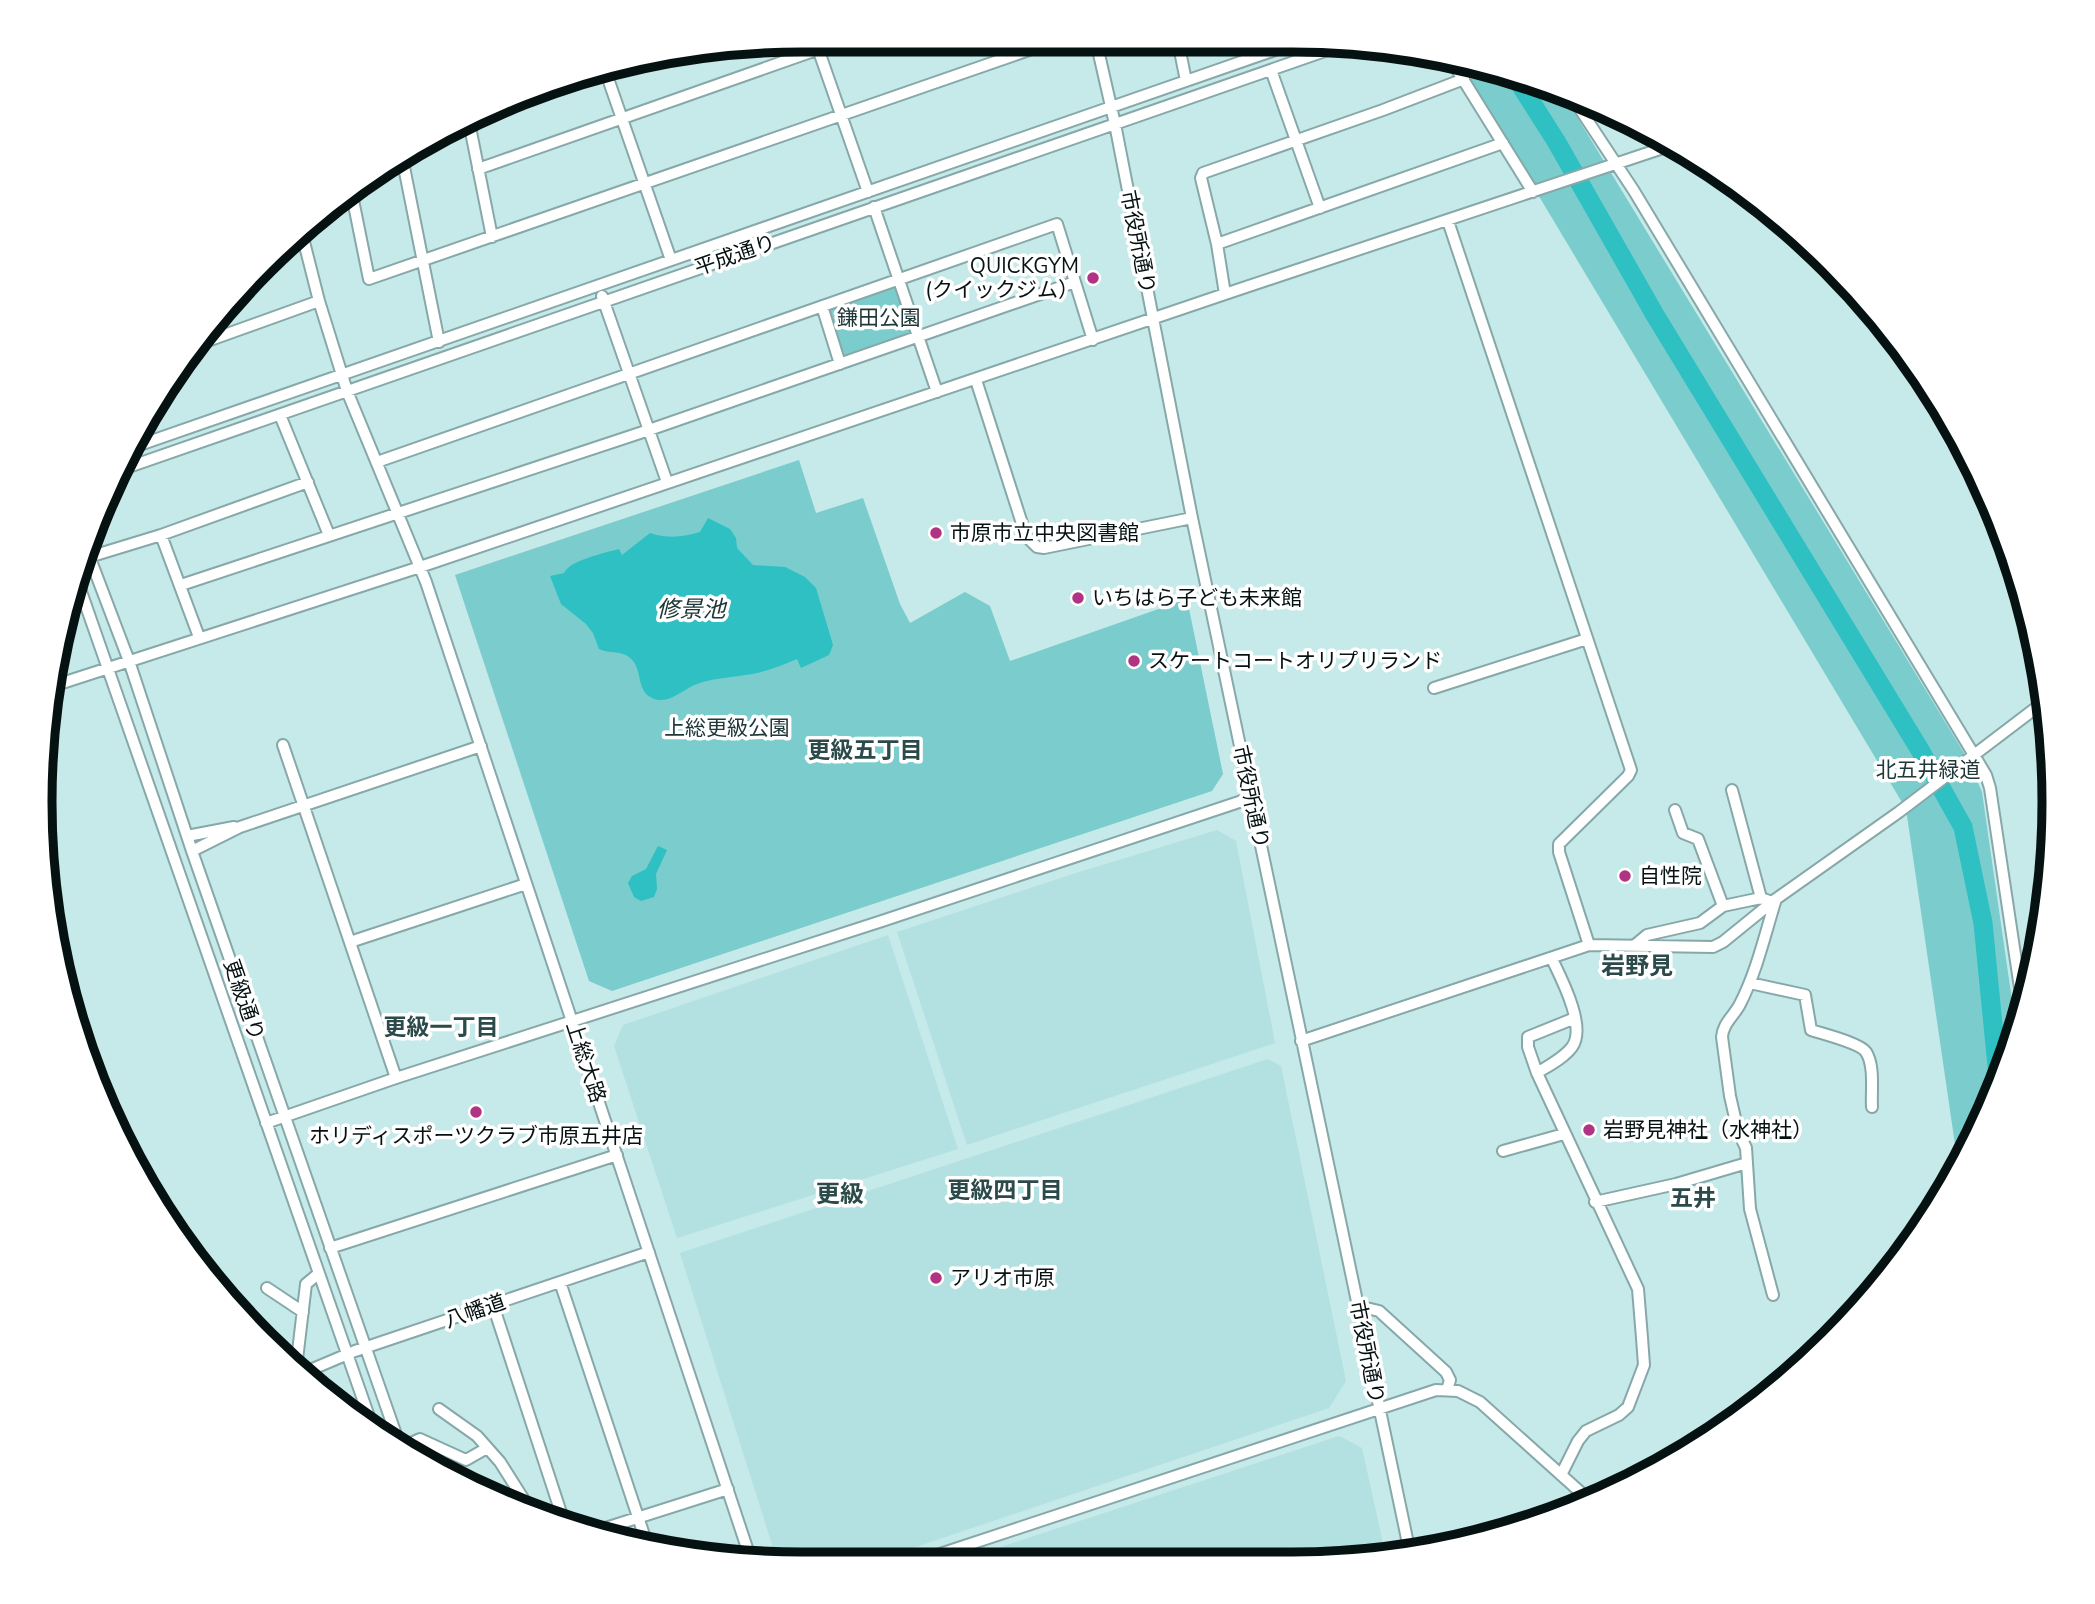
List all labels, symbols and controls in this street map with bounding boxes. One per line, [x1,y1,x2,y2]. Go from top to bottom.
street label: 市役所通り [1114,188,1162,296]
street label: 平成通り [691,228,779,282]
place label: QUICKGYM (クイックジム） [925,252,1079,304]
marker: QUICKGYM (クイックジム） [1085,270,1101,286]
park label: 鎌田公園 [837,304,921,332]
place label: 市原市立中央図書館 [950,519,1139,547]
marker: 市原市立中央図書館 [928,525,944,541]
place label: いちはら子ども未来館 [1092,584,1302,612]
marker: いちはら子ども未来館 [1070,590,1086,606]
water label: 修景池 [657,594,728,625]
place label: スケートコートオリプリランド [1148,647,1442,675]
marker: スケートコートオリプリランド [1126,653,1142,669]
park label: 上総更級公園 [664,714,790,742]
district label: 更級五丁目 [808,735,923,766]
street label: 市役所通り [1226,743,1276,851]
park label: 北五井緑道 [1876,756,1981,784]
place label: 自性院 [1639,862,1702,890]
marker: 自性院 [1617,868,1633,884]
district label: 岩野見 [1601,950,1673,982]
street label: 更級通り [217,956,271,1044]
district label: 更級一丁目 [384,1012,499,1043]
street label: 上総大路 [560,1018,612,1106]
marker: ホリディスポーツクラブ市原五井店 [468,1104,484,1120]
place label: 岩野見神社（水神社） [1603,1116,1813,1144]
place label: ホリディスポーツクラブ市原五井店 [309,1122,643,1150]
marker: 岩野見神社（水神社） [1581,1122,1597,1138]
district label: 更級四丁目 [948,1175,1063,1206]
district label: 更級 [816,1178,864,1210]
district label: 五井 [1670,1183,1716,1214]
place label: アリオ市原 [950,1264,1055,1292]
marker: アリオ市原 [928,1270,944,1286]
street label: 八幡道 [441,1288,509,1334]
street label: 市役所通り [1343,1298,1391,1406]

